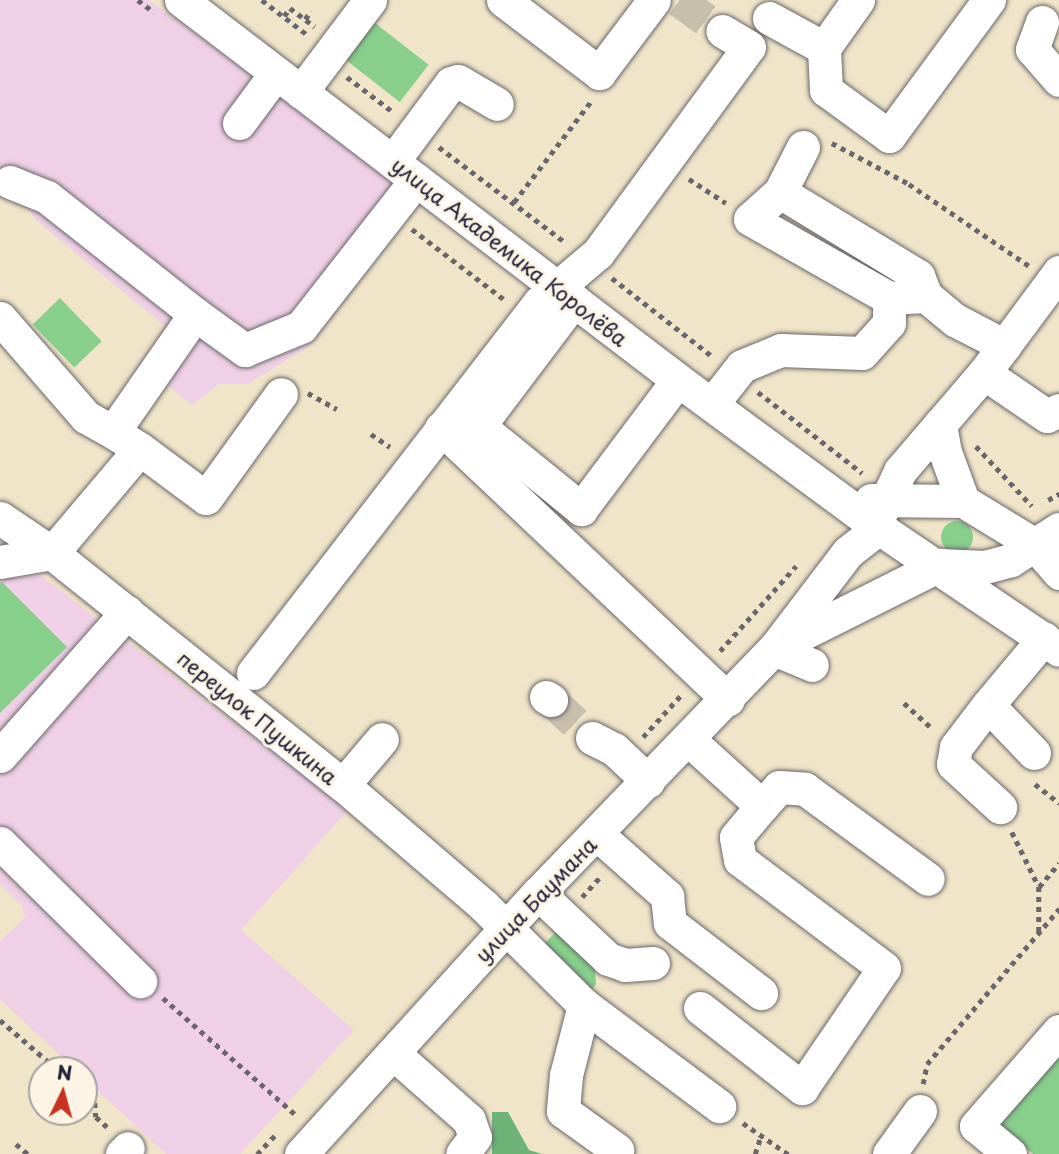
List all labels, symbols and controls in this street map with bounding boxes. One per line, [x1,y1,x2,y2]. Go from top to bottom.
street label: улица Академика Королёва [386,150,634,352]
street label: переулок Пушкина [173,645,343,789]
street label: улица Баумана [469,831,601,967]
north arrow [28,1056,98,1126]
text: N [56,1057,73,1087]

